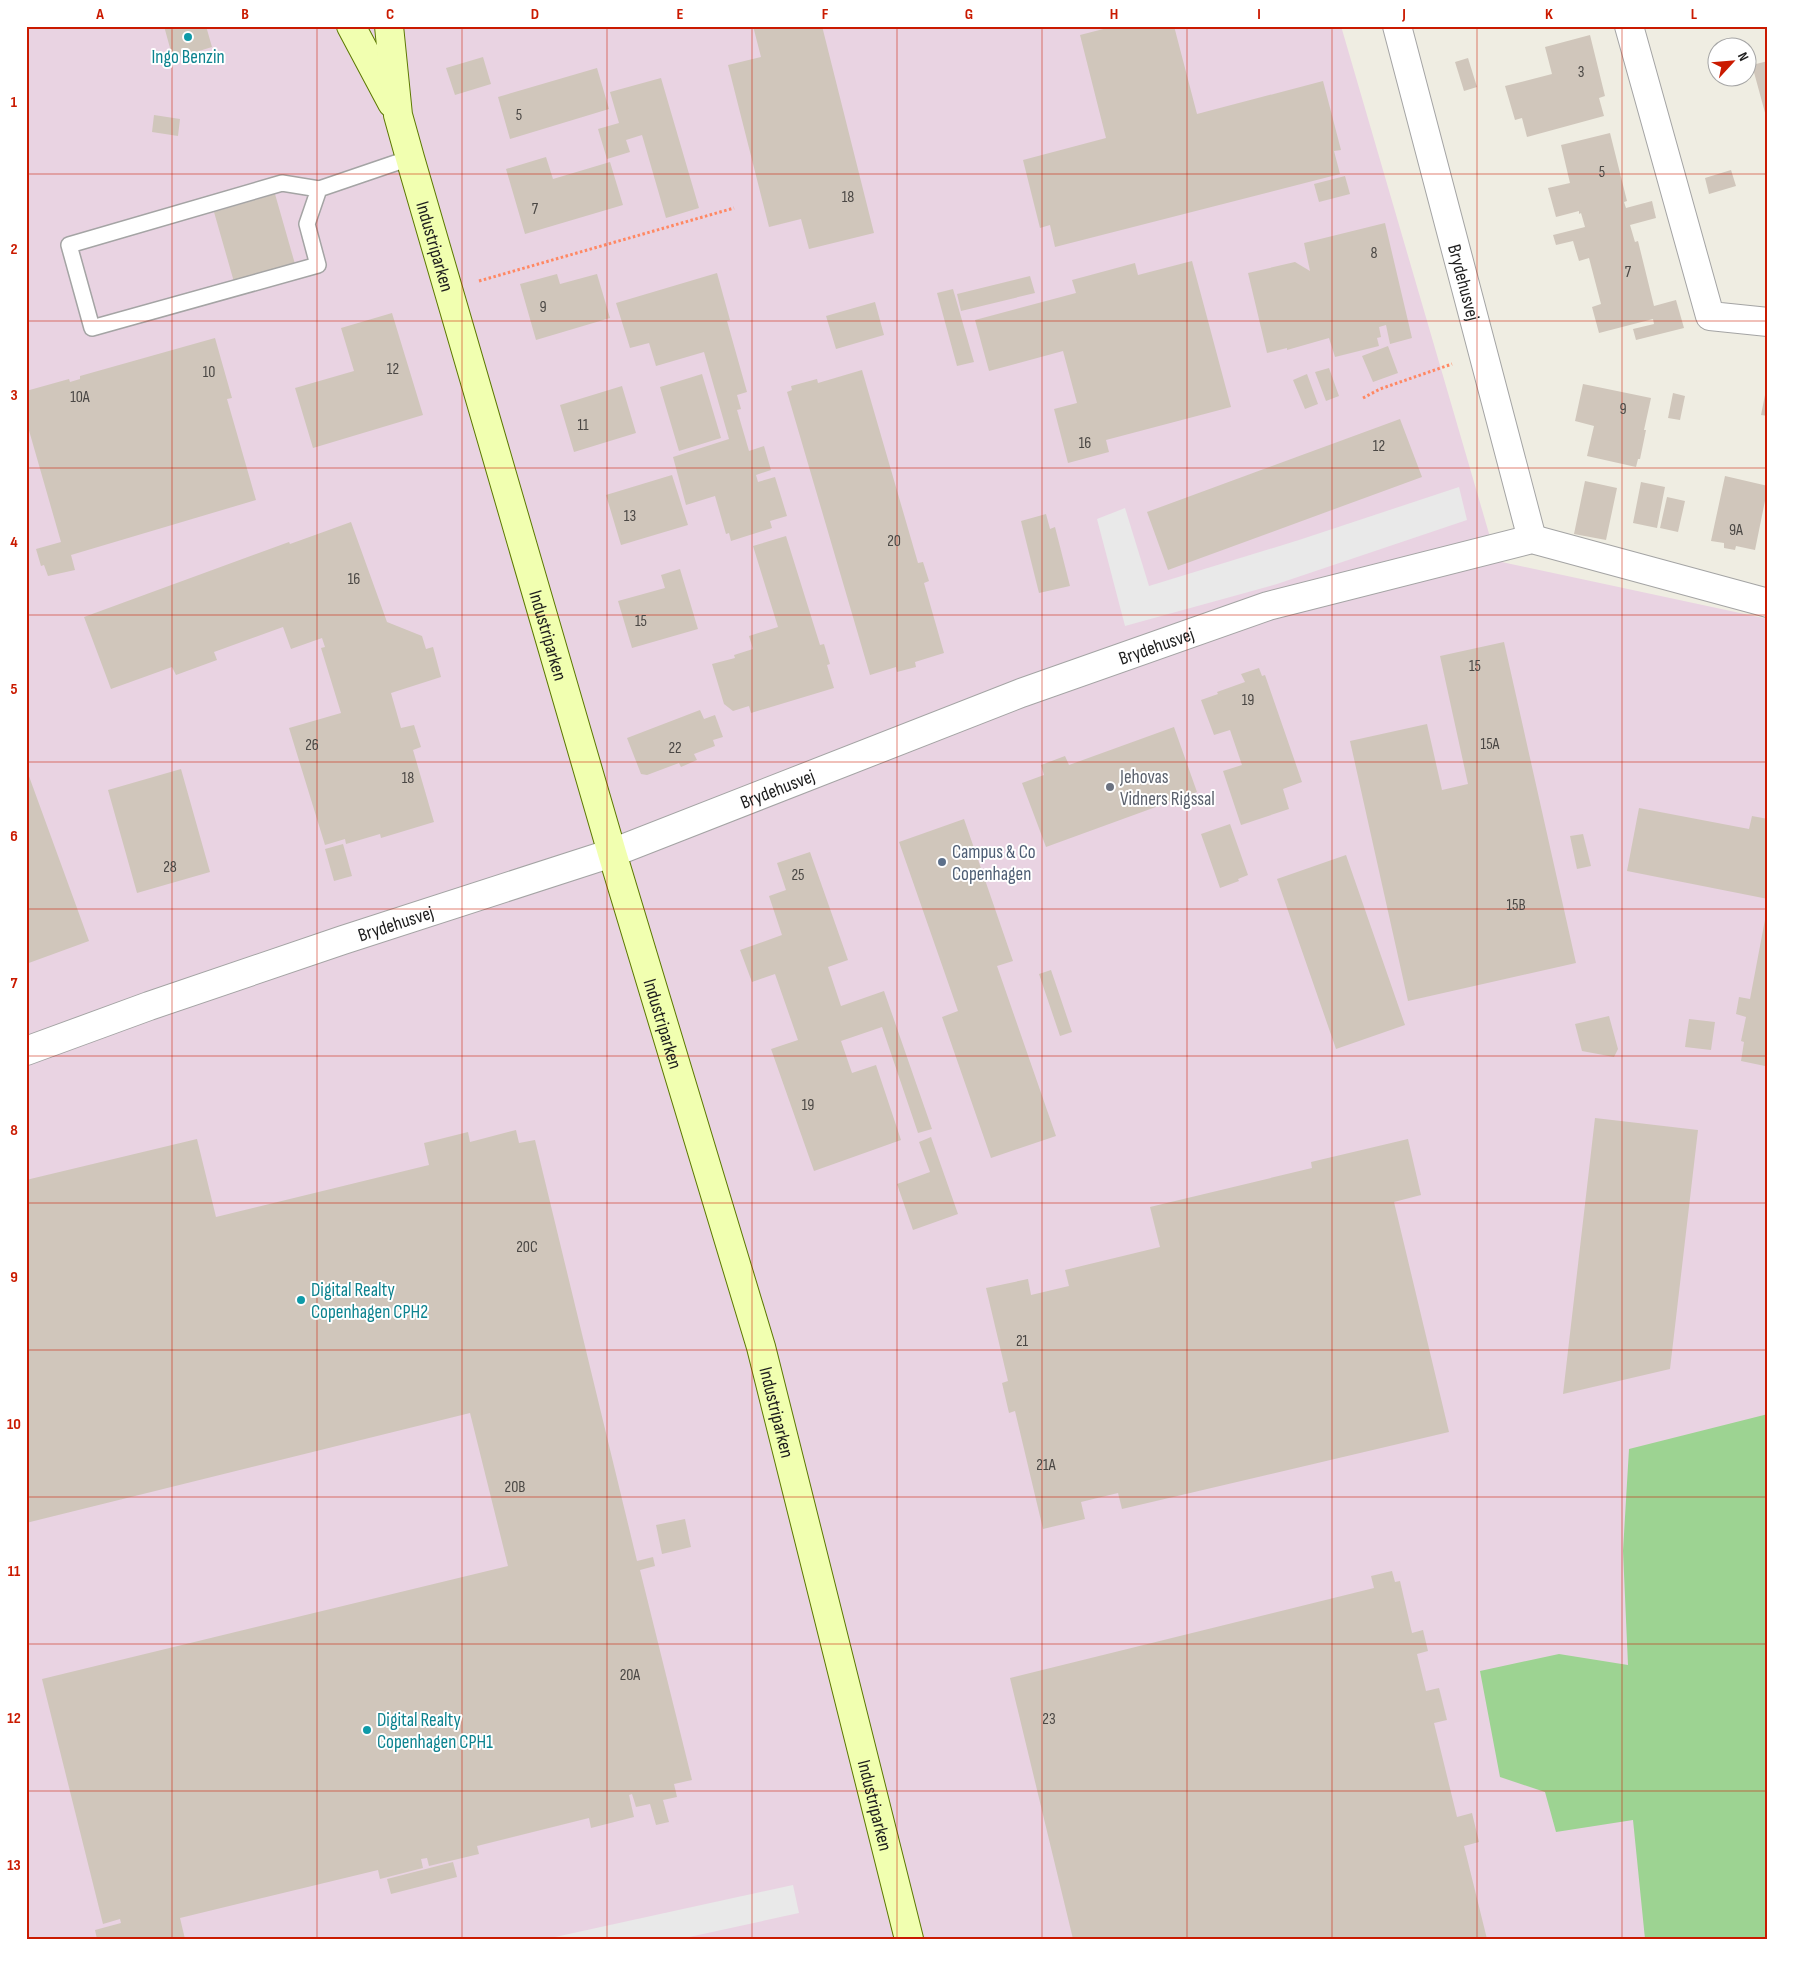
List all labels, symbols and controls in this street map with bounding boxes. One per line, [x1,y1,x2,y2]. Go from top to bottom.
text: A [95,5,104,24]
text: B [241,5,249,24]
text: C [386,5,394,24]
text: D [531,5,539,24]
text: E [677,5,684,24]
text: F [822,5,829,24]
text: G [965,5,973,24]
text: H [1110,5,1118,24]
text: I [1257,5,1261,24]
text: J [1401,5,1406,24]
text: K [1545,5,1553,24]
text: L [1691,5,1698,24]
marker: Ingo Benzin [182,31,194,43]
north arrow [1706,38,1756,88]
place label: Ingo Benzin [151,46,225,69]
text: N [1734,49,1753,64]
house number: 3 [1578,63,1584,82]
text: 1 [11,93,18,112]
house number: 5 [516,106,522,125]
house number: 5 [1599,163,1605,182]
house number: 18 [842,188,854,207]
street label: Industriparken [410,199,458,294]
house number: 7 [532,200,539,219]
text: 2 [10,240,18,259]
street label: Brydehusvej [1442,242,1484,323]
house number: 8 [1370,244,1378,263]
house number: 7 [1625,263,1632,282]
house number: 9 [539,298,547,317]
house number: 12 [387,360,399,379]
house number: 10 [203,363,215,382]
text: 3 [10,386,18,405]
house number: 10A [70,388,90,407]
house number: 9 [1619,400,1627,419]
house number: 11 [577,416,589,435]
house number: 16 [1079,434,1091,453]
house number: 12 [1373,437,1385,456]
house number: 13 [624,507,636,526]
house number: 9A [1729,521,1743,540]
house number: 20 [887,532,901,551]
text: 4 [10,533,18,552]
house number: 16 [348,570,360,589]
street label: Industriparken [523,588,571,683]
house number: 15 [635,612,647,631]
street label: Brydehusvej [1116,623,1197,671]
house number: 15 [1469,657,1481,676]
text: 5 [10,680,18,699]
house number: 19 [1242,691,1254,710]
house number: 15A [1481,735,1500,754]
house number: 26 [305,736,319,755]
house number: 22 [668,739,682,758]
street label: Brydehusvej [737,765,818,815]
place label: Jehovas Vidners Rigssal [1119,766,1215,811]
house number: 18 [402,769,414,788]
marker: Jehovas Vidners Rigssal [1104,781,1116,793]
text: 6 [10,827,18,846]
place label: Campus & Co Copenhagen [952,841,1036,886]
marker: Campus & Co Copenhagen [936,856,948,868]
house number: 28 [163,858,177,877]
house number: 25 [791,866,805,885]
house number: 15B [1506,896,1526,915]
street label: Brydehusvej [355,902,437,947]
text: 7 [11,974,18,993]
street label: Industriparken [638,976,686,1072]
house number: 19 [802,1096,814,1115]
text: 8 [10,1121,18,1140]
house number: 20C [516,1238,538,1257]
text: 9 [10,1268,18,1287]
place label: Digital Realty Copenhagen CPH2 [311,1279,428,1324]
marker: Digital Realty Copenhagen CPH2 [295,1294,307,1306]
house number: 21 [1016,1332,1029,1351]
street label: Industriparken [753,1365,798,1460]
text: 10 [7,1415,21,1434]
house number: 21A [1036,1456,1056,1475]
house number: 20B [505,1478,525,1497]
text: 11 [8,1562,21,1581]
house number: 20A [620,1666,640,1685]
text: 12 [7,1709,21,1728]
place label: Digital Realty Copenhagen CPH1 [377,1709,493,1754]
house number: 23 [1042,1710,1056,1729]
marker: Digital Realty Copenhagen CPH1 [361,1724,373,1736]
street label: Industriparken [852,1758,896,1853]
text: 13 [7,1856,21,1875]

